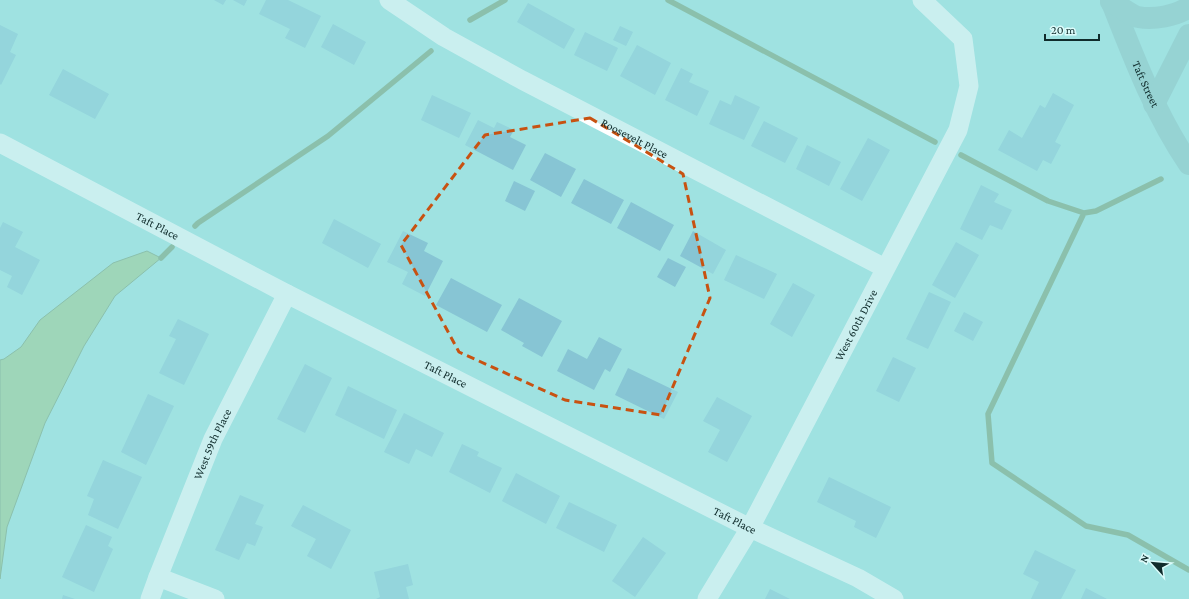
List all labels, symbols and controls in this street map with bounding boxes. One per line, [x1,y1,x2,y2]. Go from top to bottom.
scale bar [1045,16,1099,42]
text: 20 m [1051,23,1076,37]
street label: Taft Street [1129,59,1163,111]
street label: Roosevelt Place [599,115,670,161]
street label: Taft Place [134,209,181,243]
street label: West 60th Drive [832,287,880,363]
street label: Taft Place [422,357,469,391]
street label: West 59th Place [191,406,234,481]
street label: Taft Place [711,504,759,537]
north arrow [1133,543,1173,583]
text: N [1137,552,1151,565]

